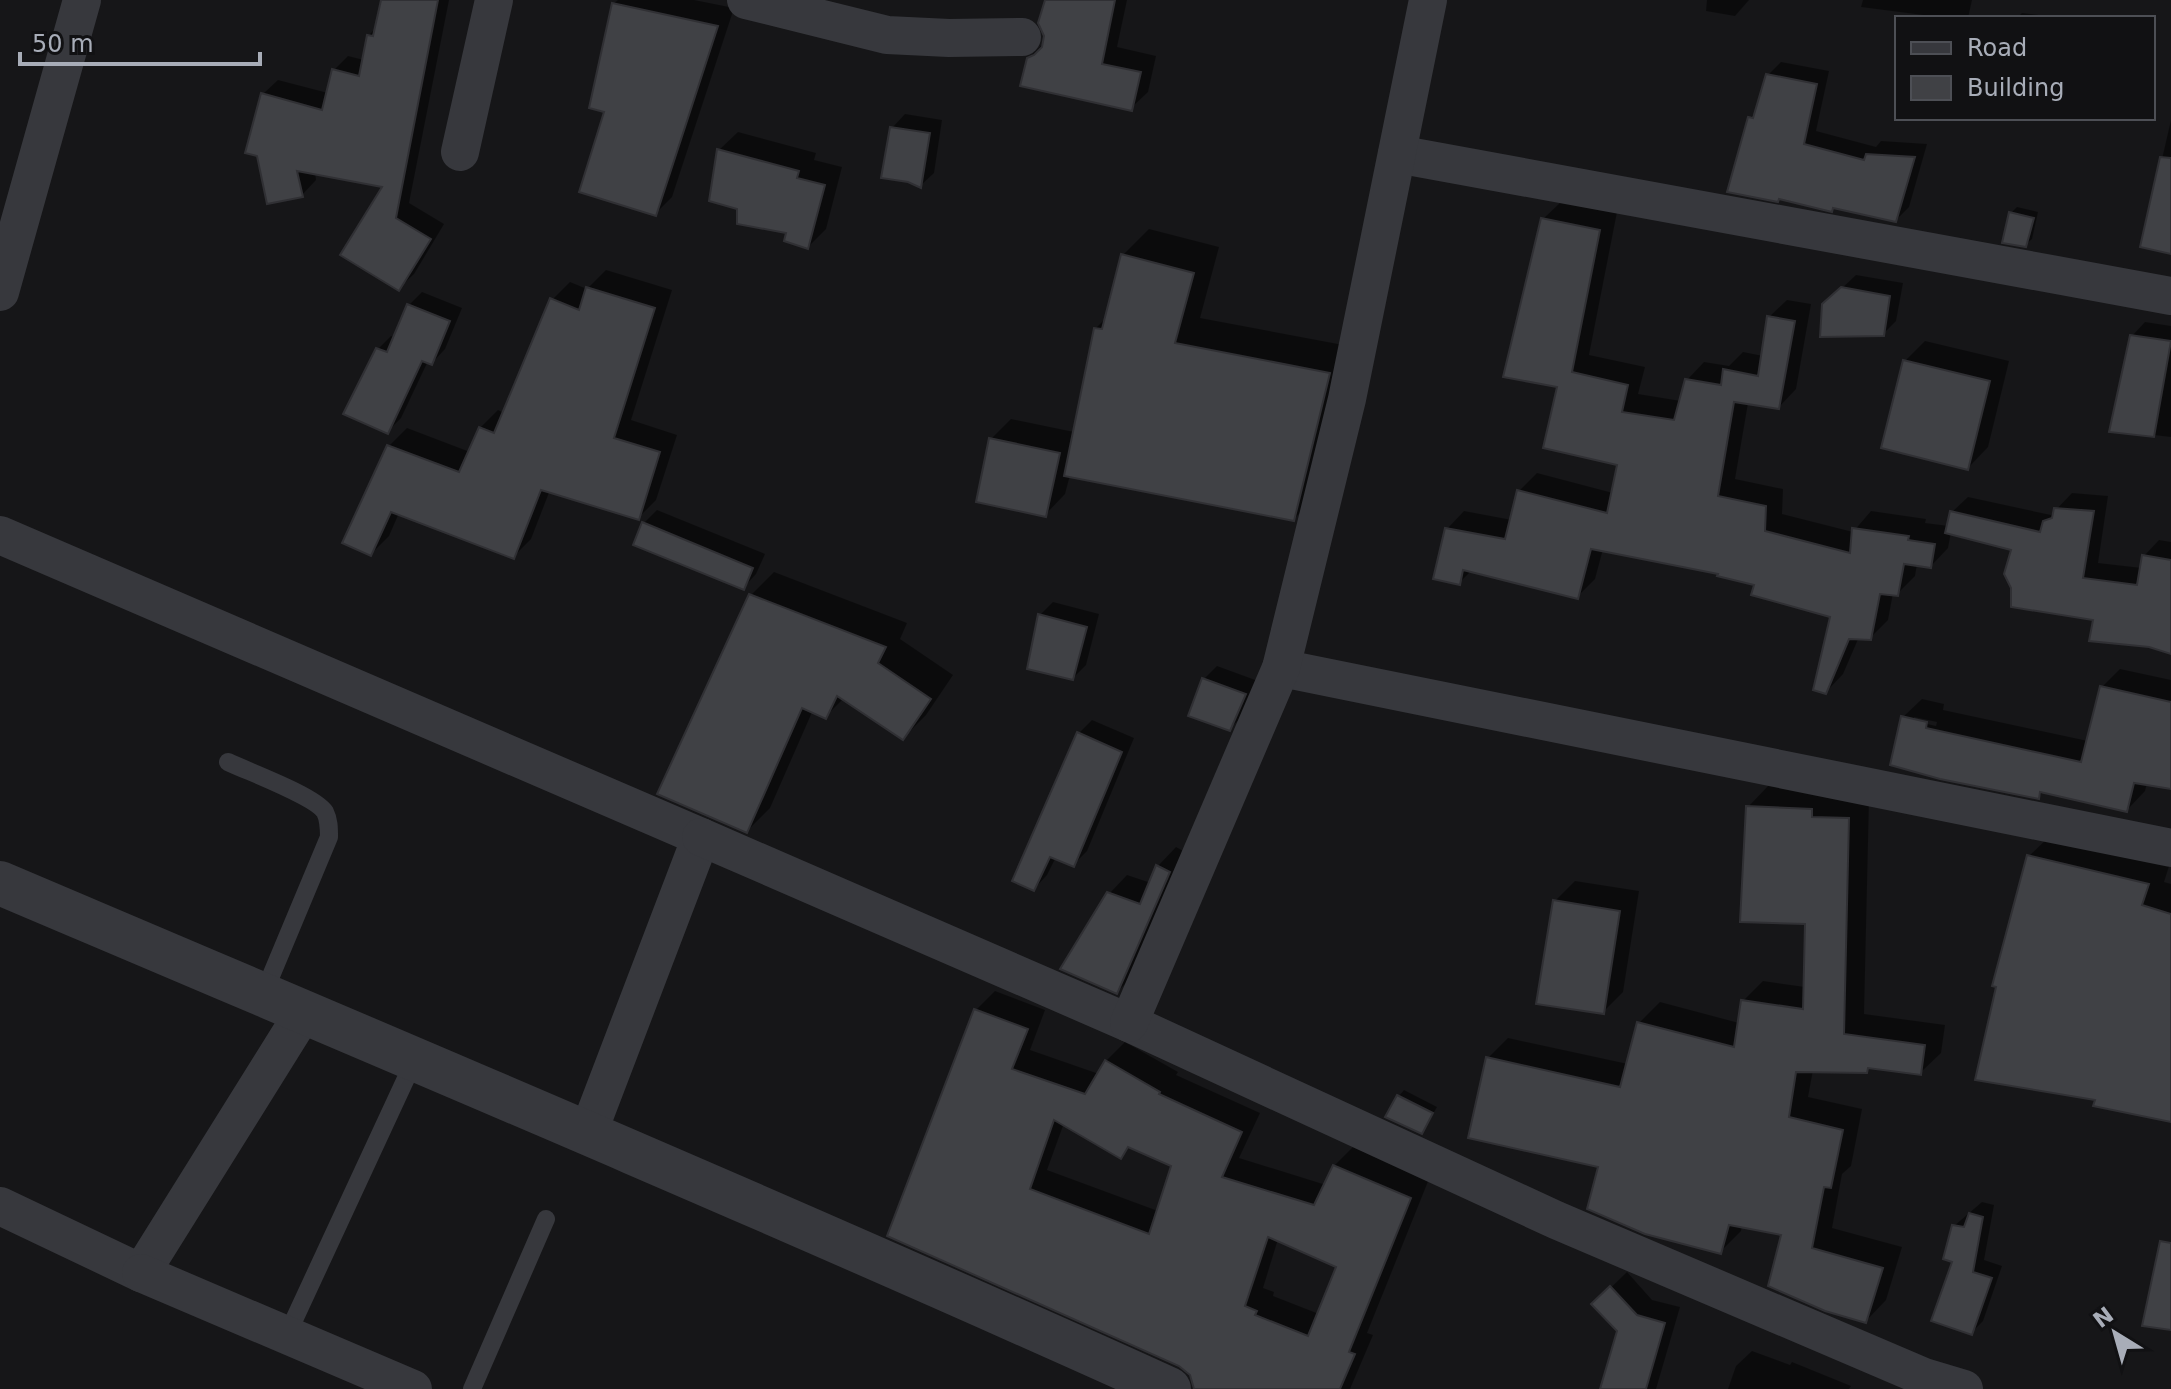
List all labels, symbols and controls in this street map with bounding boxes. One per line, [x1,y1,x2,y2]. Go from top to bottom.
scale bar [20,16,260,66]
legend [1895,16,2155,120]
text: 50 m [32,30,94,58]
text: Road [1967,34,2027,62]
text: Building [1967,74,2064,102]
north arrow [2075,1293,2155,1373]
text: N [2088,1302,2118,1333]

